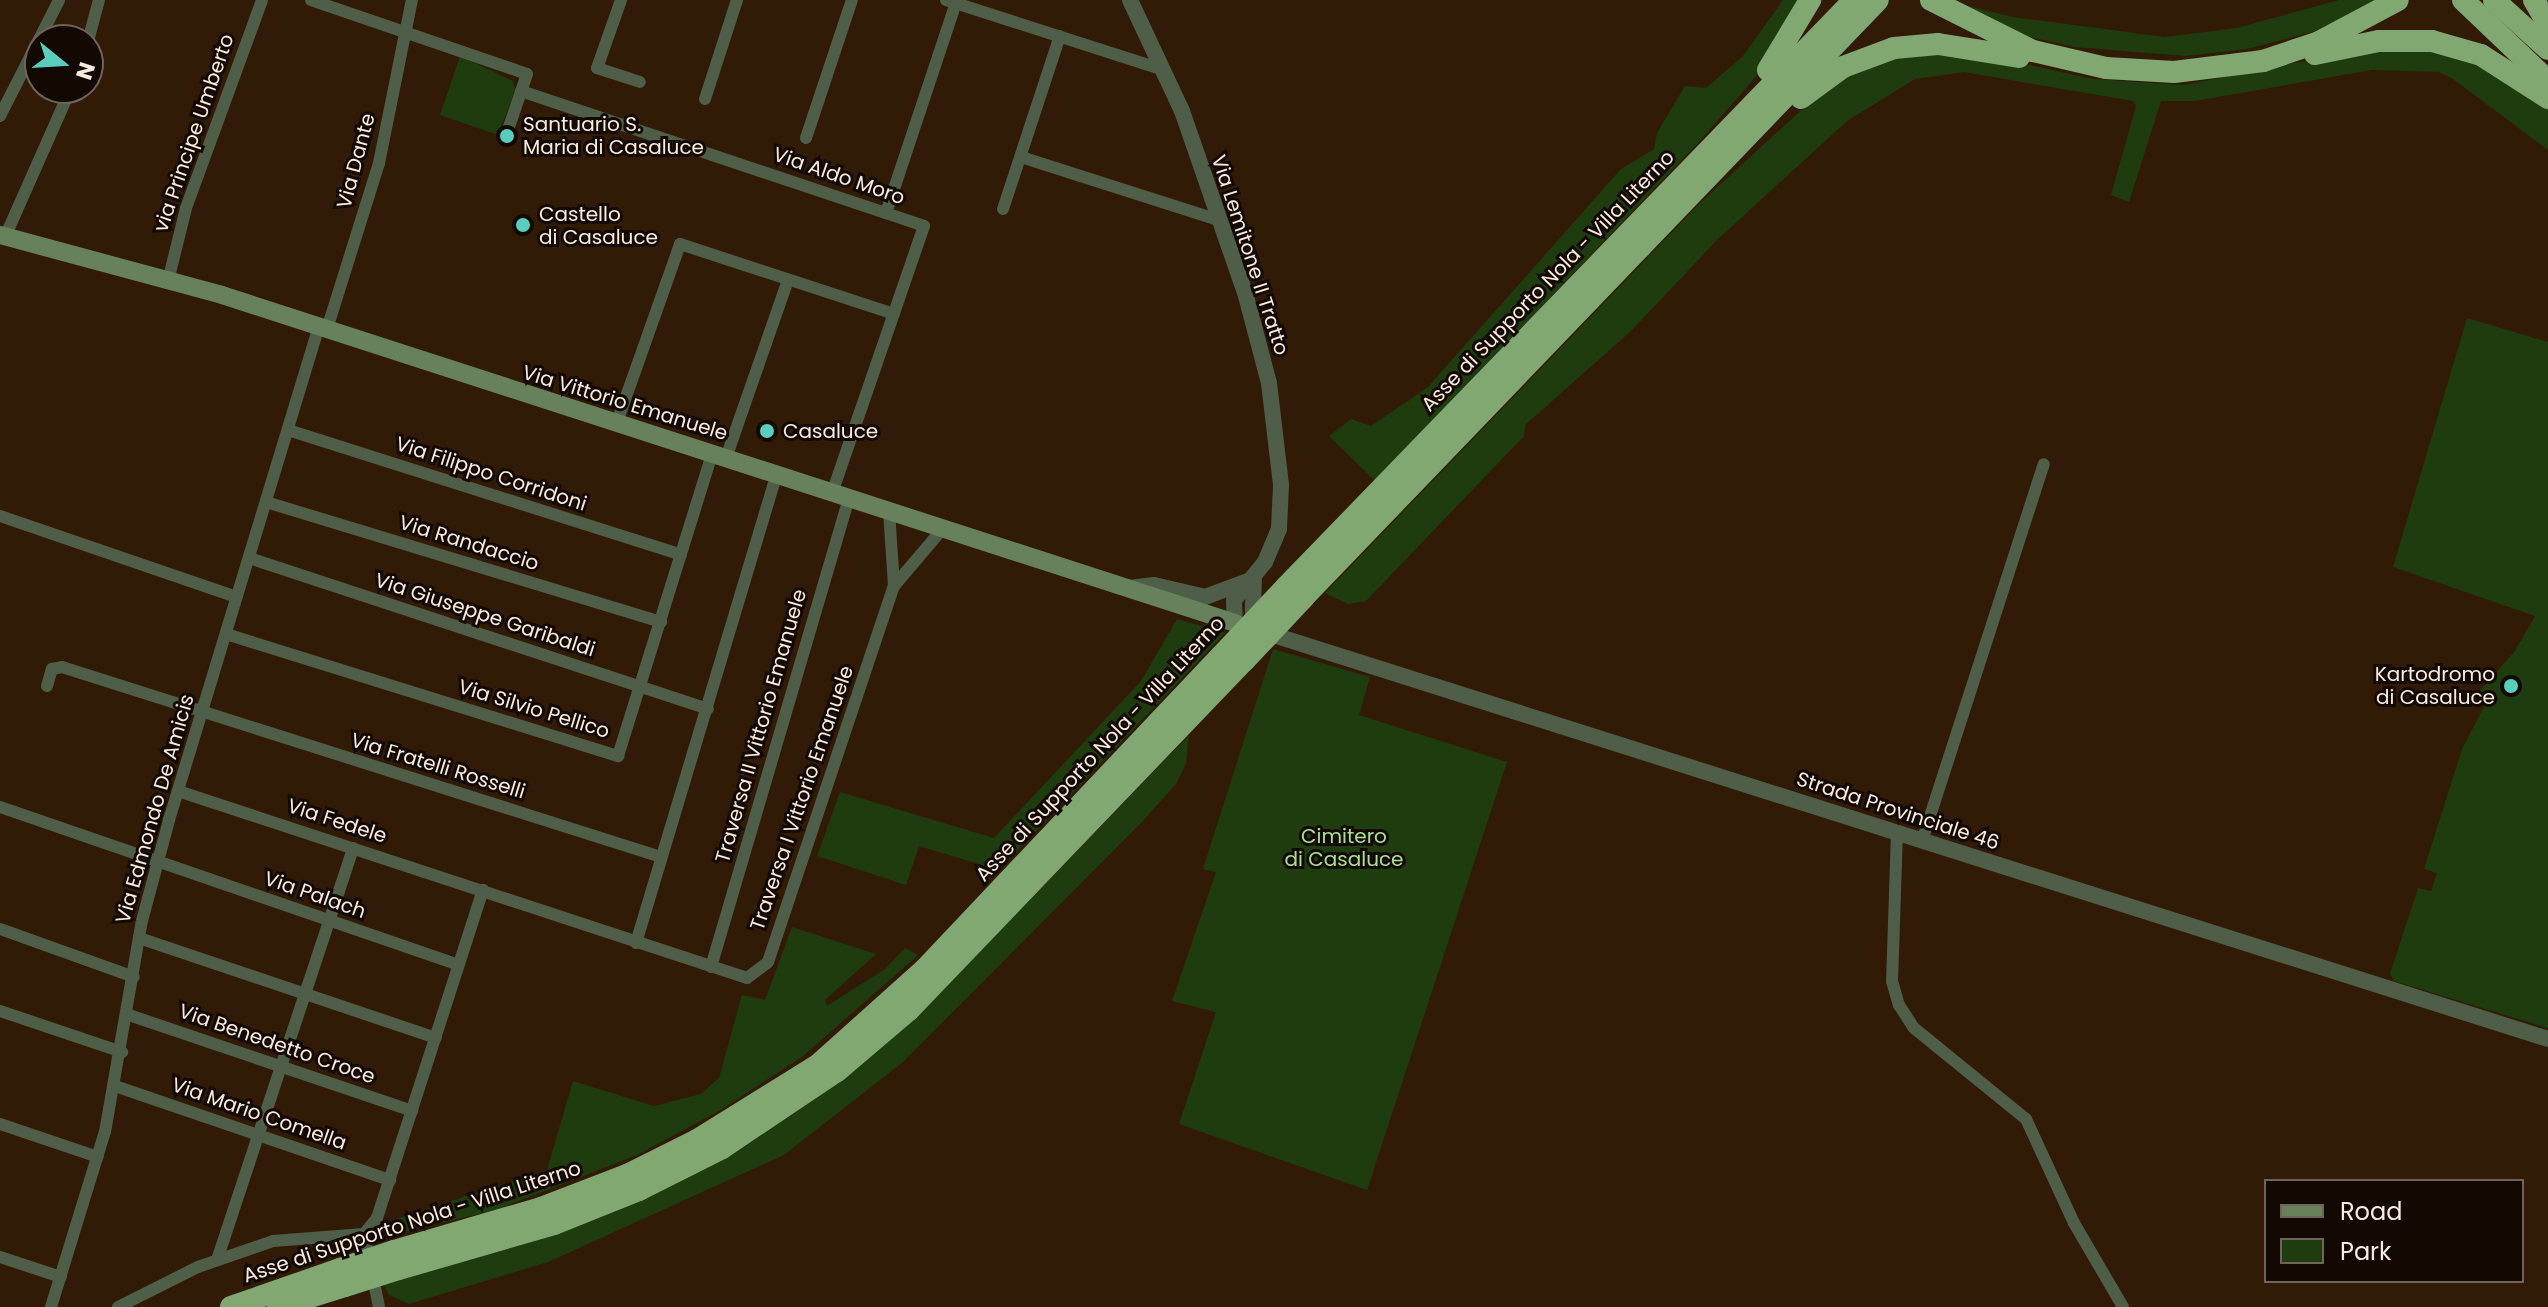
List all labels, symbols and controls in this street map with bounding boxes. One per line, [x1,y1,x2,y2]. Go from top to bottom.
north arrow [24,24,104,104]
street label: via Principe Umberto [149,31,239,235]
text: N [68,58,103,84]
street label: Via Dante [332,111,380,211]
place label: Santuario S. Maria di Casaluce [523,112,704,159]
marker: Santuario S. Maria di Casaluce [498,127,516,145]
street label: Via Aldo Moro [770,142,908,210]
street label: Asse di Supporto Nola - Villa Literno [1417,145,1679,417]
street label: Via Lemitone II Tratto [1206,152,1294,358]
place label: Castello di Casaluce [539,202,658,249]
marker: Castello di Casaluce [514,216,532,234]
street label: Via Vittorio Emanuele [519,360,731,446]
place label: Casaluce [783,419,878,443]
marker: Casaluce [758,422,776,440]
street label: Via Filippo Corridoni [392,432,590,516]
street label: Via Randaccio [396,510,542,576]
street label: Via Giuseppe Garibaldi [372,568,598,662]
street label: Traversa II Vittorio Emanuele [710,586,812,866]
street label: Asse di Supporto Nola - Villa Literno [971,612,1229,886]
street label: Traversa I Vittorio Emanuele [745,662,859,934]
place label: Kartodromo di Casaluce [2375,662,2495,709]
street label: Via Silvio Pellico [455,675,613,743]
marker: Kartodromo di Casaluce [2502,677,2520,695]
street label: Via Edmondo De Amicis [111,692,199,926]
street label: Via Fratelli Rosselli [348,728,528,804]
street label: Strada Provinciale 46 [1794,767,2002,855]
street label: Via Fedele [284,794,390,848]
park label: Cimitero di Casaluce [1285,824,1403,871]
street label: Via Palach [261,866,369,924]
street label: Via Benedetto Croce [176,999,378,1089]
street label: Via Mario Comella [169,1073,349,1155]
street label: Asse di Supporto Nola - Villa Literno [240,1156,584,1288]
legend [2264,1179,2524,1283]
text: Road [2340,1195,2402,1228]
text: Park [2340,1235,2391,1268]

